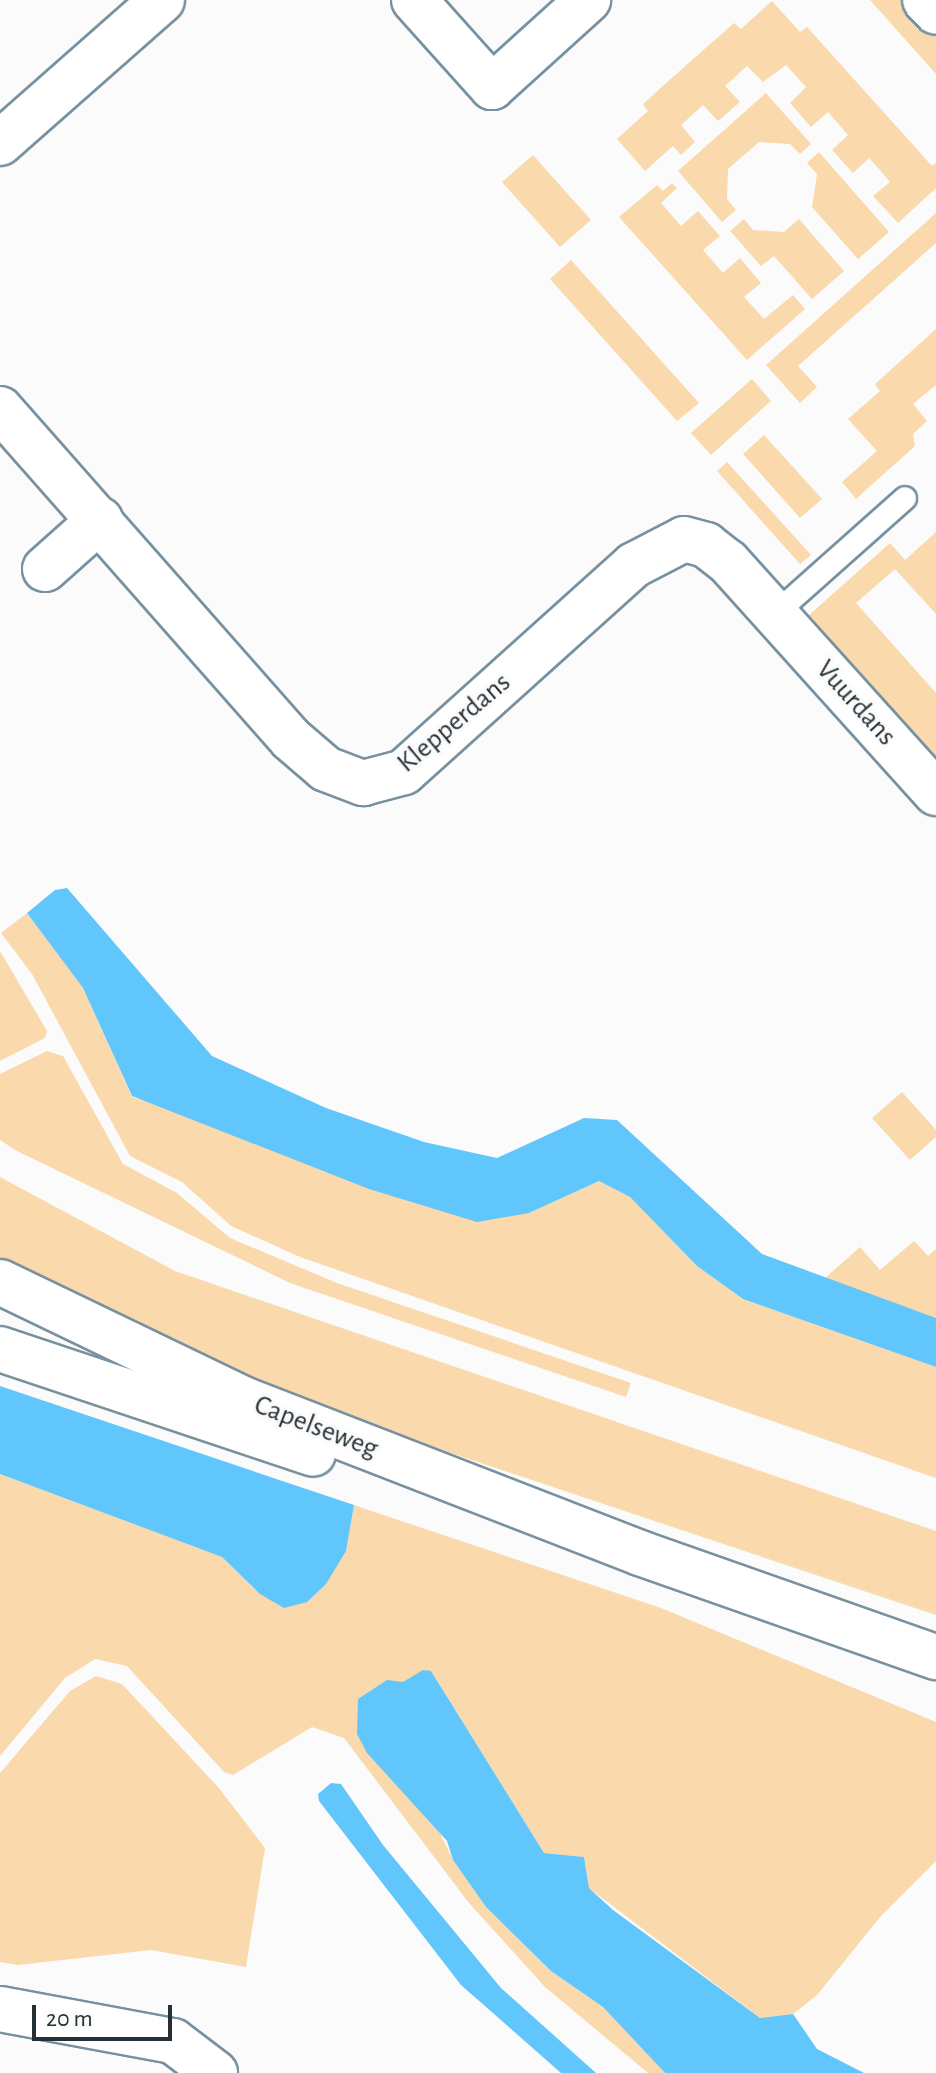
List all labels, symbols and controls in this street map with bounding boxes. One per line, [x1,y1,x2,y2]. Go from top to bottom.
street label: Vuurdans [809,653,903,753]
street label: Klepperdans [391,666,517,780]
street label: Capelseweg [249,1388,383,1466]
scale bar [36,1989,176,2039]
text: 20 m [46,2007,93,2031]

